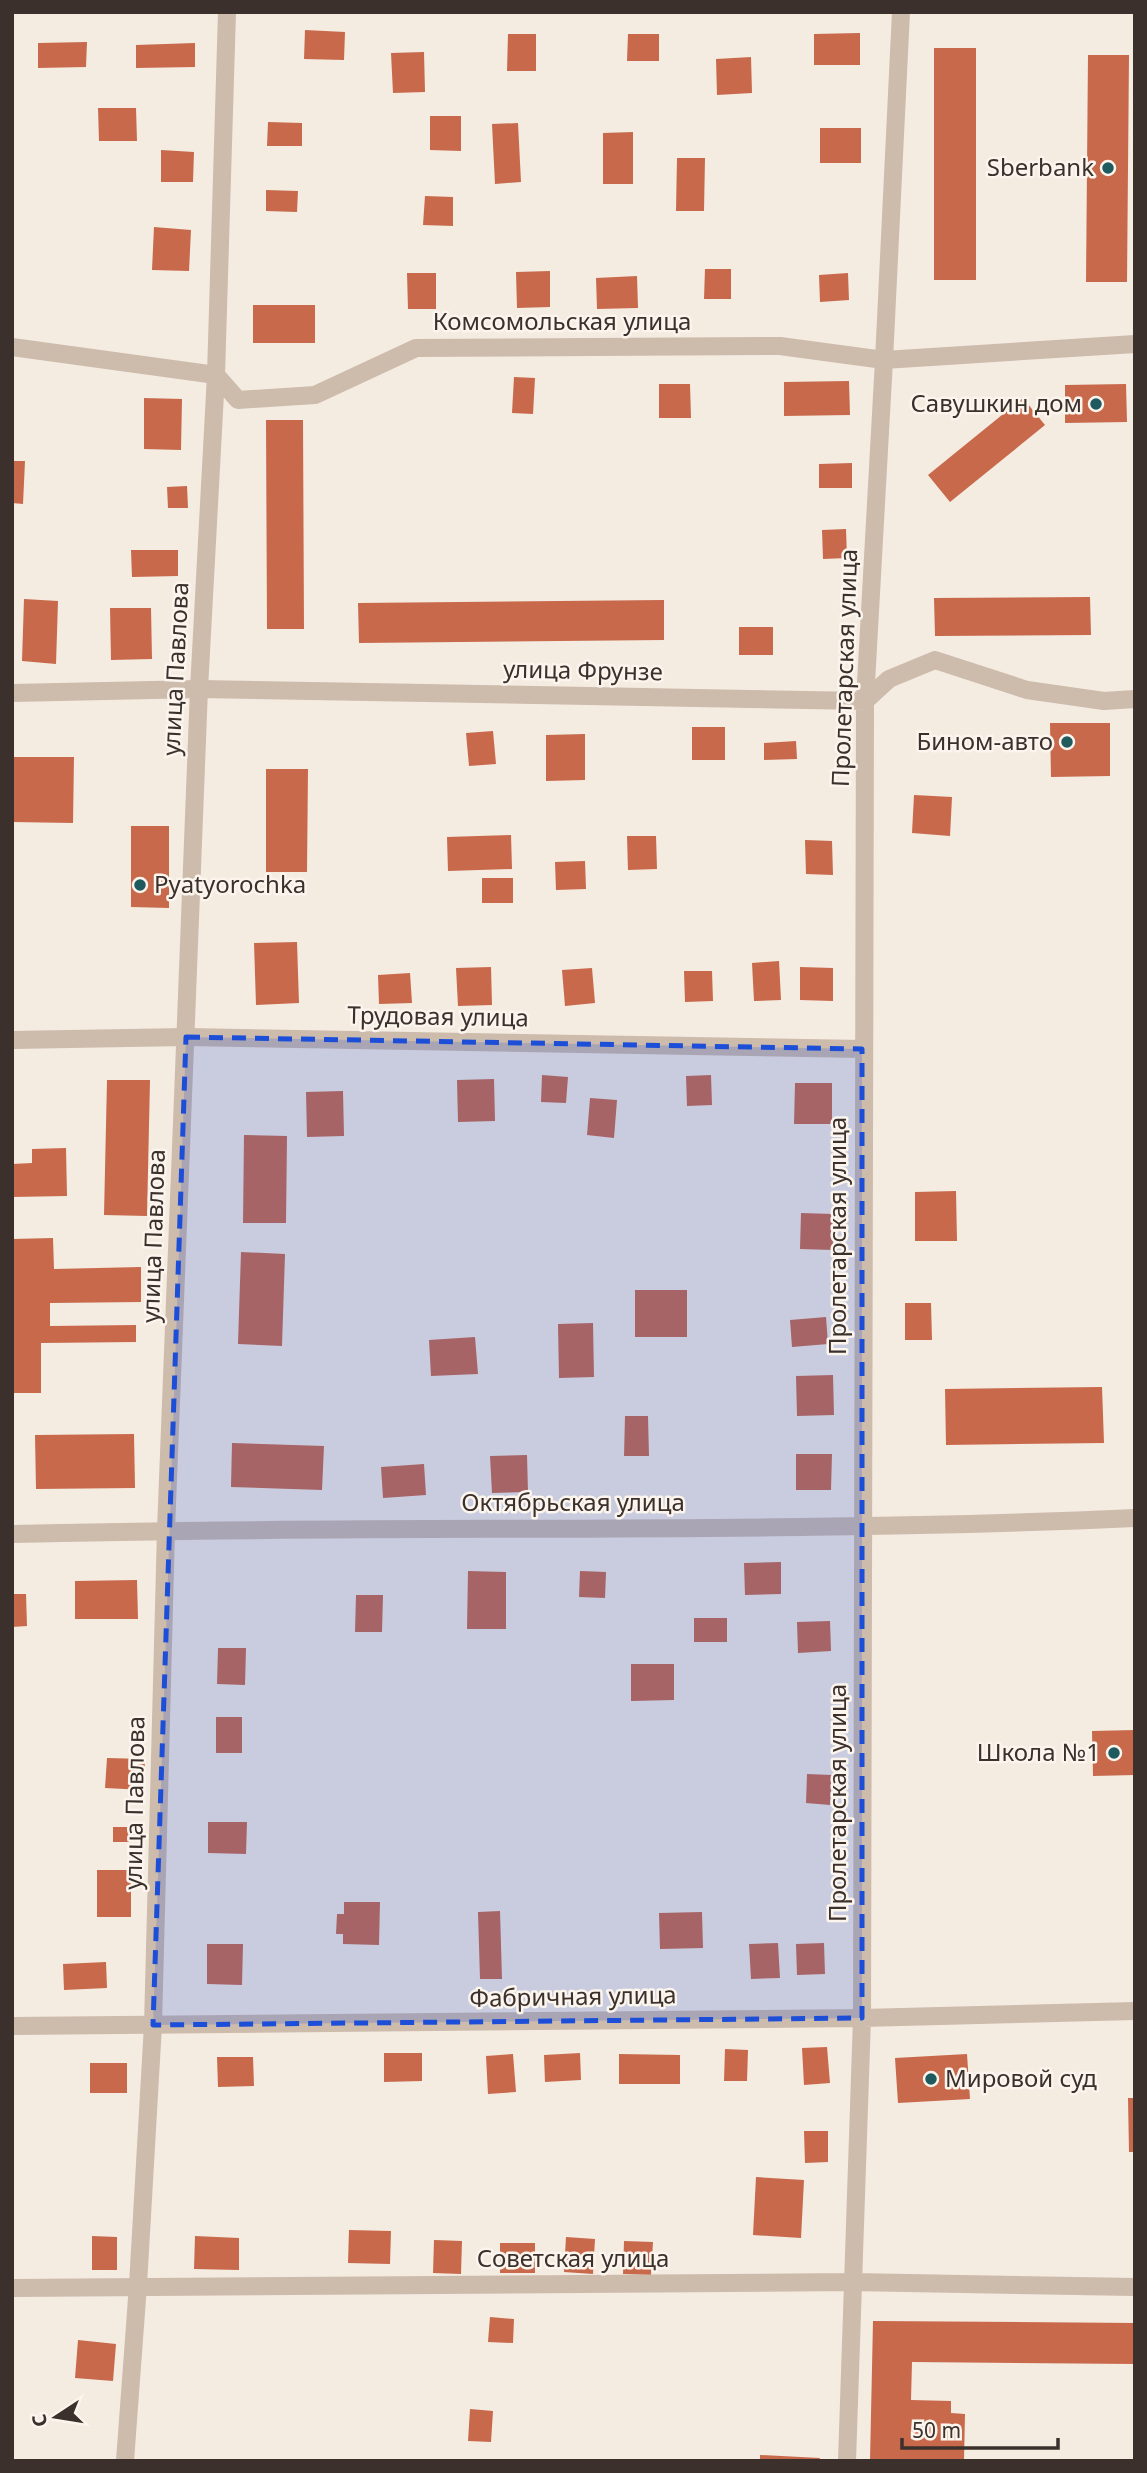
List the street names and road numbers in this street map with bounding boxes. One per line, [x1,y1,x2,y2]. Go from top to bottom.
street label: Комсомольская улица [433,304,691,337]
street label: Пролетарская улица [823,548,864,788]
street label: улица Павлова [153,581,196,757]
street label: улица Фрунзе [503,652,663,687]
street label: Трудовая улица [347,997,529,1034]
street label: Пролетарская улица [820,1117,853,1355]
street label: улица Павлова [133,1148,172,1323]
street label: Октябрьская улица [461,1485,685,1518]
street label: Пролетарская улица [820,1684,853,1922]
street label: улица Павлова [115,1716,152,1890]
street label: Фабричная улица [469,1977,677,2014]
street label: Советская улица [477,2241,669,2274]

